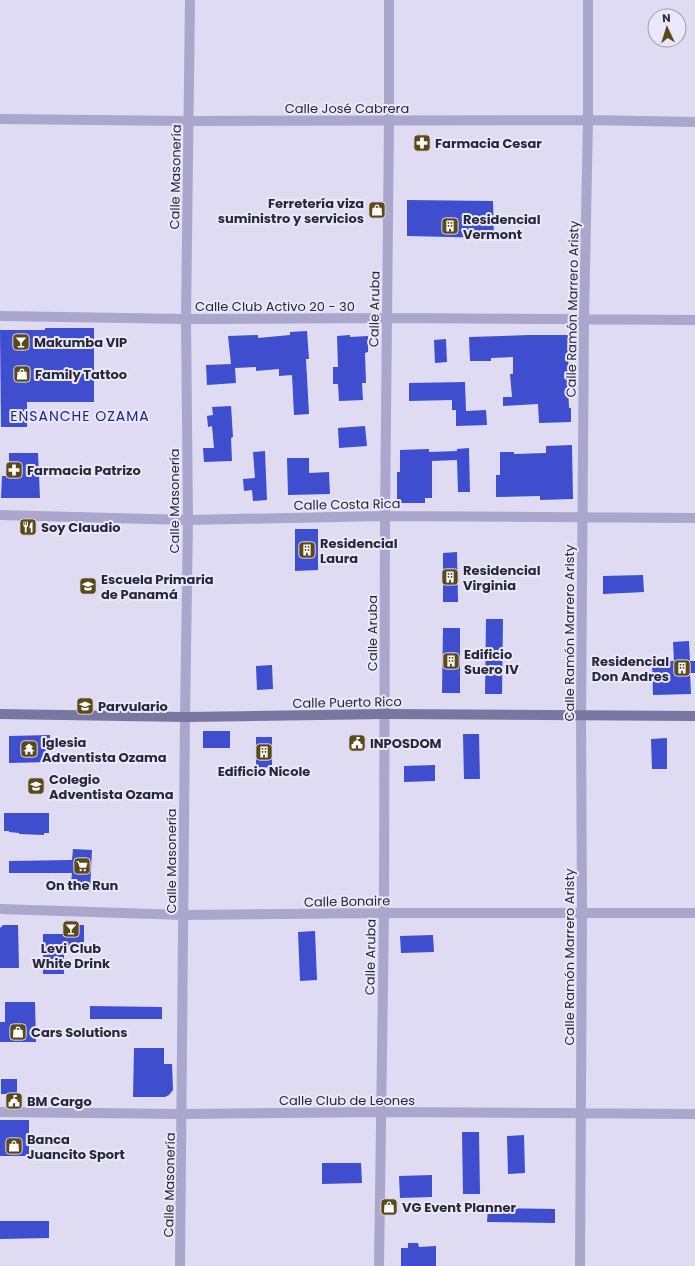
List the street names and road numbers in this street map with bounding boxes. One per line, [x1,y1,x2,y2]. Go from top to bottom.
street label: Calle José Cabrera [285,99,409,118]
street label: Calle Masonería [165,124,186,230]
street label: Calle Ramón Marrero Aristy [561,220,584,398]
street label: Calle Aruba [364,271,385,347]
street label: Calle Club Activo 20 - 30 [195,297,355,316]
street label: Calle Masonería [165,448,184,554]
street label: Calle Costa Rica [294,494,401,515]
street label: Calle Ramón Marrero Aristy [560,544,579,721]
street label: Calle Aruba [363,595,382,671]
street label: Calle Puerto Rico [292,692,402,713]
street label: Calle Masonería [162,808,181,914]
street label: Calle Ramón Marrero Aristy [560,868,579,1045]
street label: Calle Bonaire [304,891,390,912]
street label: Calle Aruba [360,919,381,995]
street label: Calle Club de Leones [279,1091,415,1110]
street label: Calle Masonería [159,1132,180,1238]

